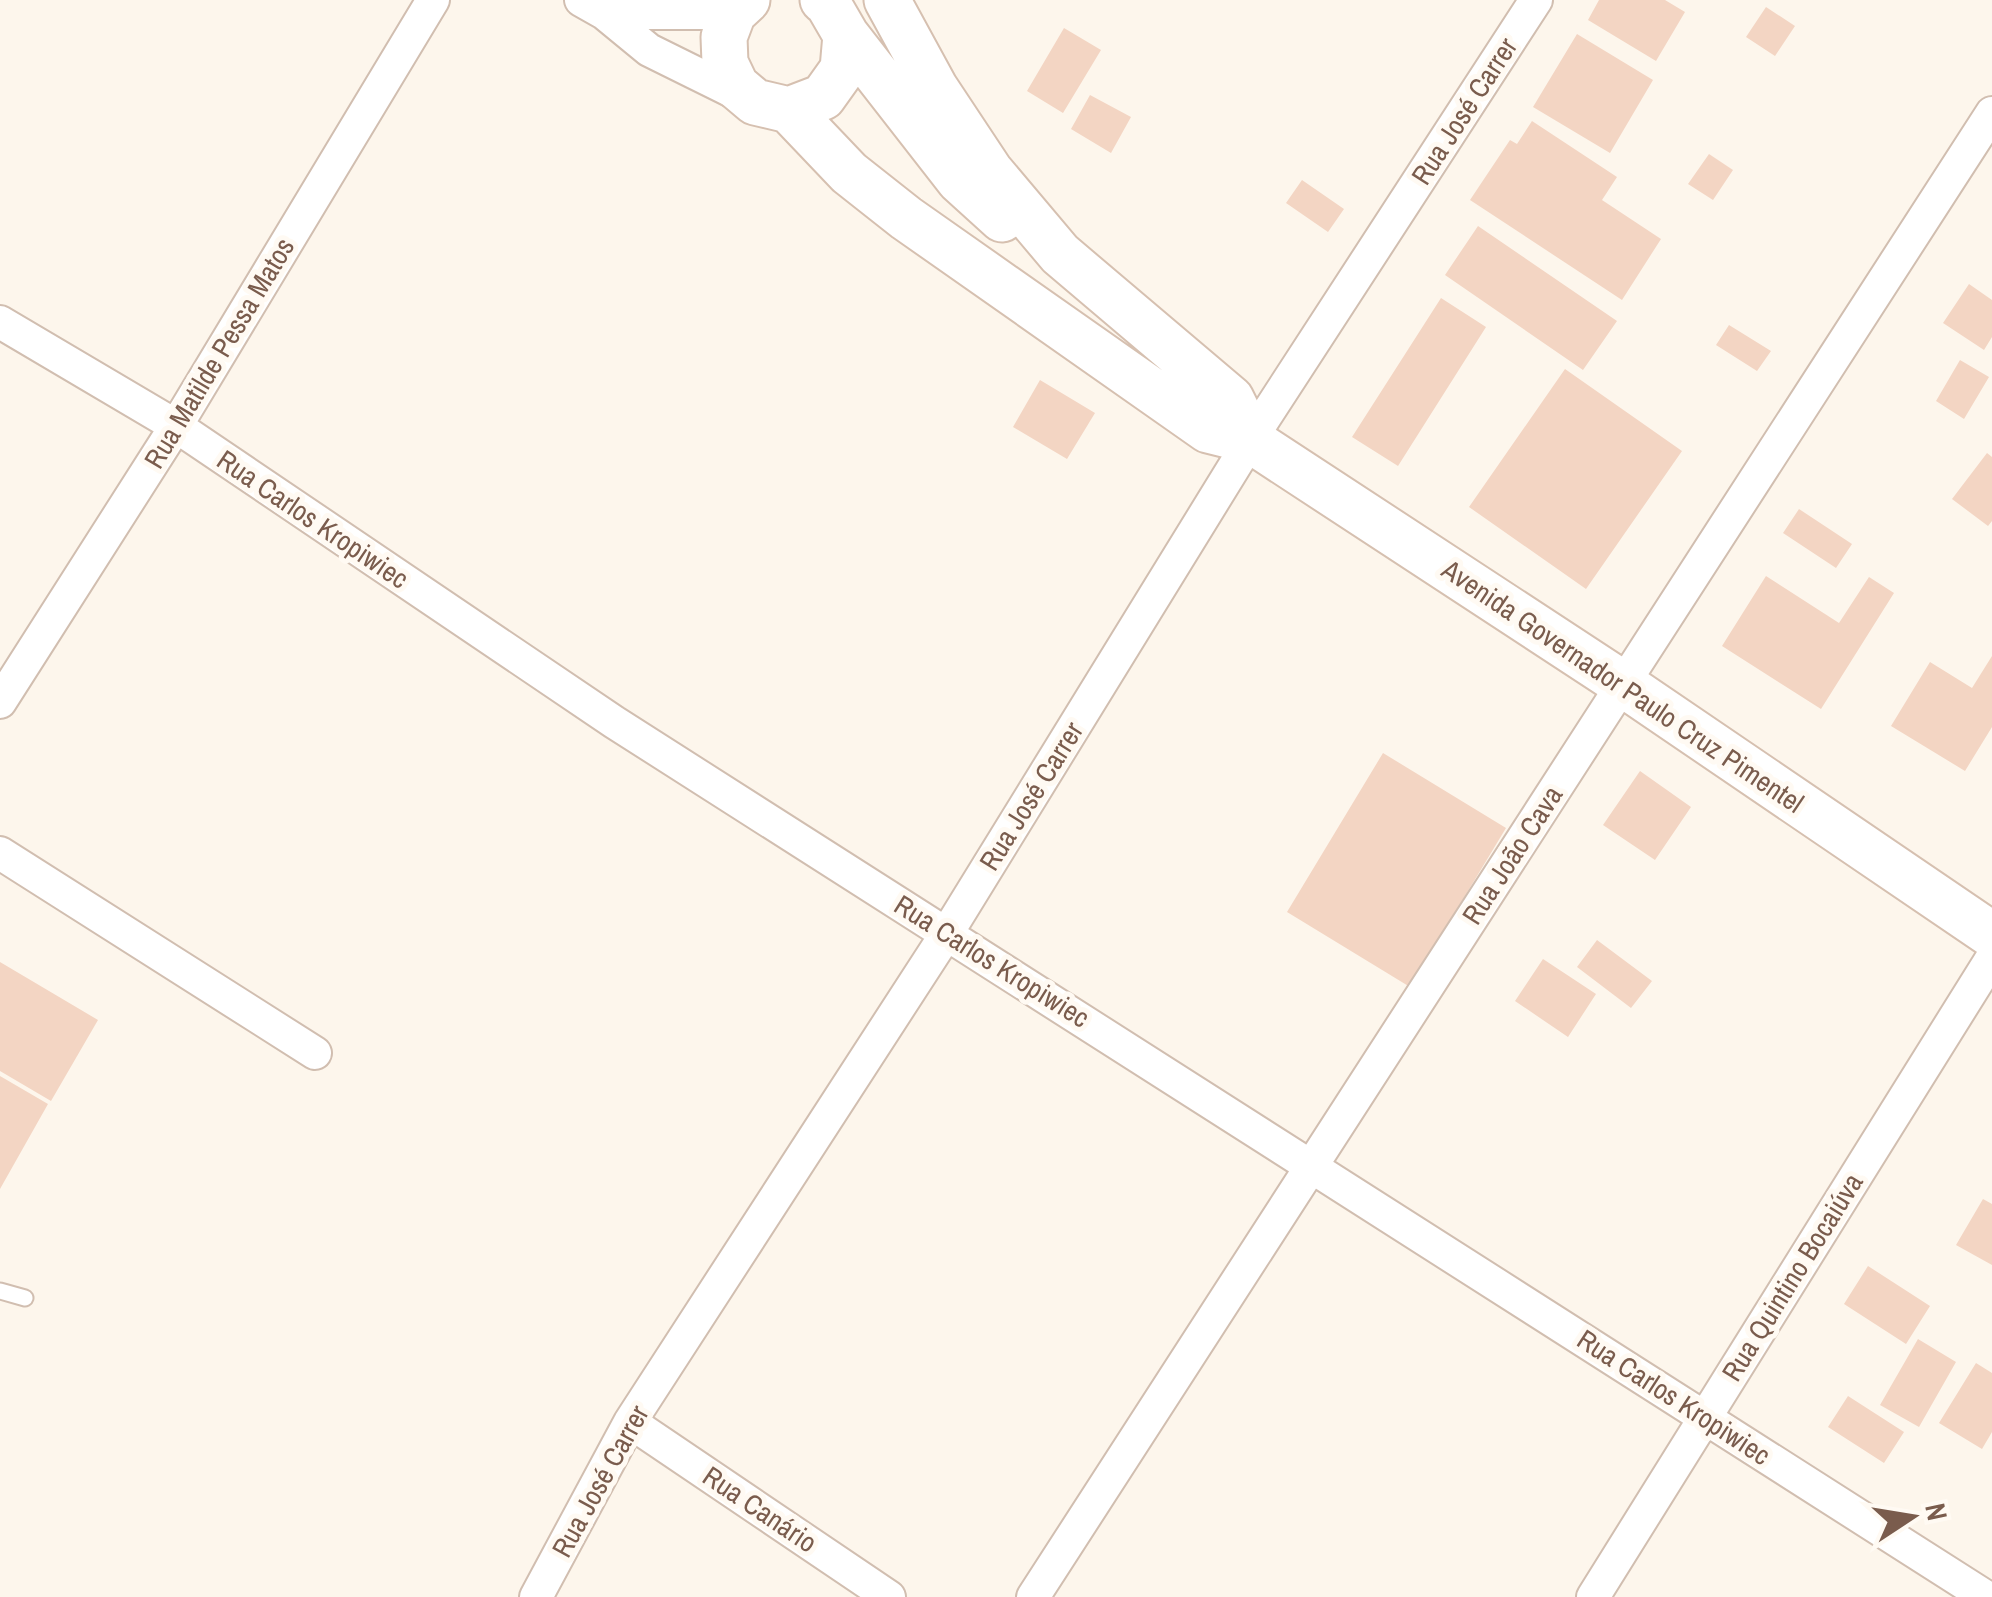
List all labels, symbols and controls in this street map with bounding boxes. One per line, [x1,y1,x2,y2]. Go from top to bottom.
street label: Rua José Carrer [1402,30,1526,192]
street label: Rua Matilde Pessa Matos [135,231,303,475]
street label: Rua Carlos Kropiwiec [210,441,416,597]
street label: Avenida Governador Paulo Cruz Pimentel [1434,550,1811,822]
street label: Rua José Carrer [970,714,1092,877]
street label: Rua João Cava [1453,778,1571,932]
street label: Rua Carlos Kropiwiec [887,886,1097,1036]
street label: Rua Quintino Bocaiúva [1713,1166,1871,1388]
street label: Rua Carlos Kropiwiec [1570,1320,1778,1474]
street label: Rua José Carrer [543,1398,658,1564]
street label: Rua Canário [695,1457,825,1561]
north arrow [1862,1467,1962,1567]
text: N [1916,1500,1957,1524]

